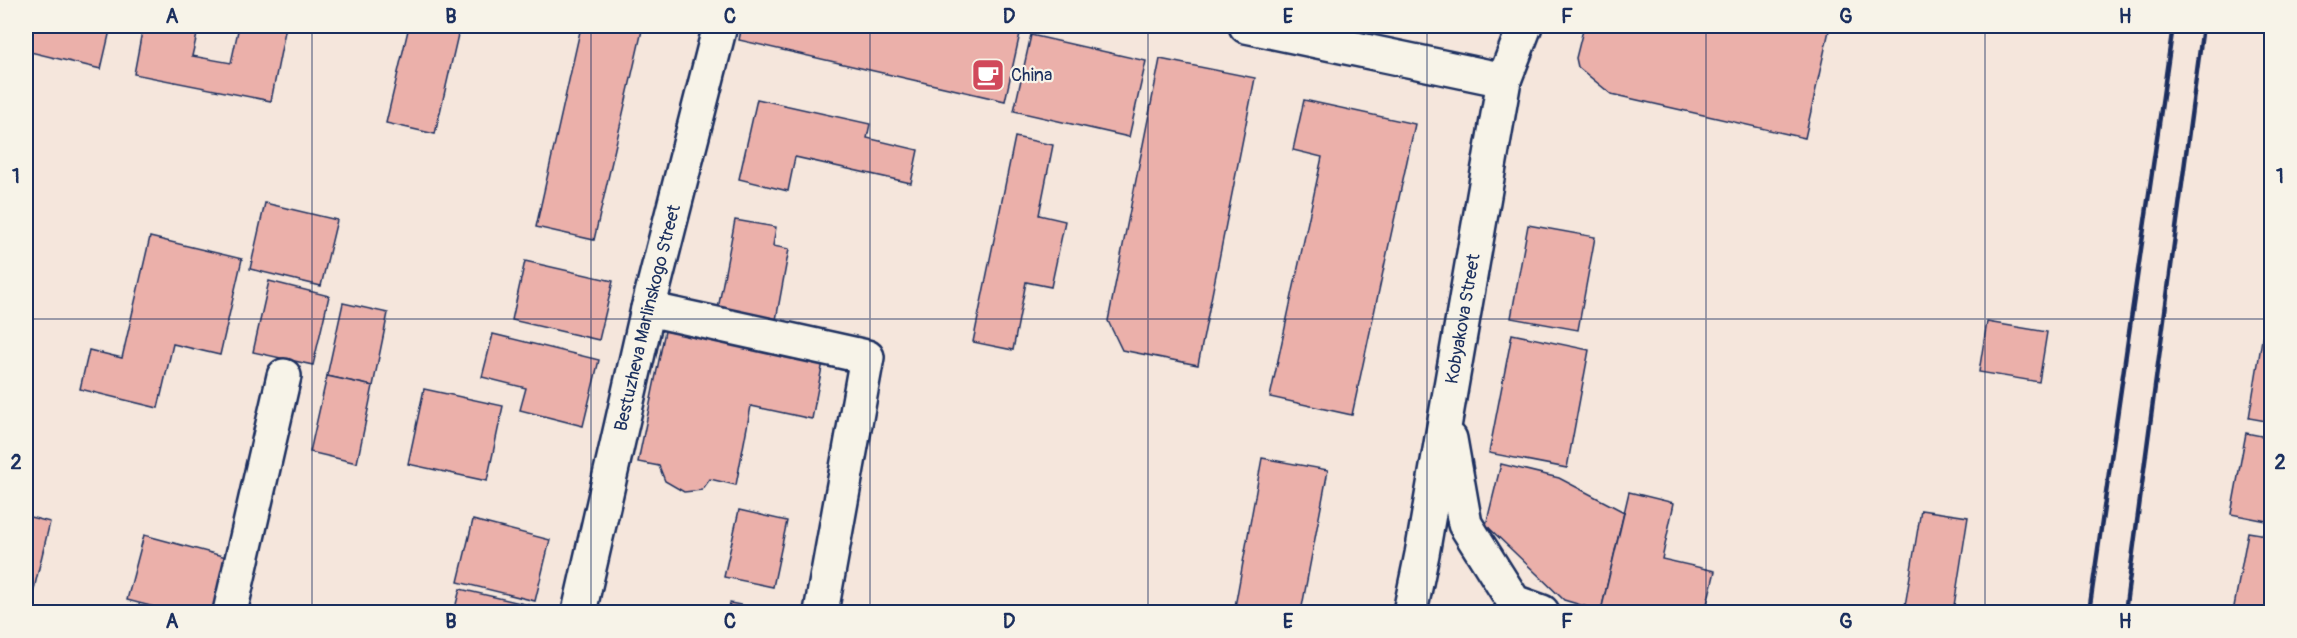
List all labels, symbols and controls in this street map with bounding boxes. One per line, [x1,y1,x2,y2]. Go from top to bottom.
text: A [166,4,179,29]
text: B [445,4,457,29]
text: C [724,4,736,29]
text: D [1003,4,1016,29]
text: E [1283,4,1294,29]
text: F [1561,4,1573,29]
text: G [1839,4,1853,29]
text: H [2119,4,2132,29]
cafe icon: China [970,57,1006,93]
place label: China [1011,64,1052,87]
text: 1 [12,164,20,189]
text: 1 [2276,164,2284,189]
street label: Bestuzheva Marlinskogo Street [610,202,686,433]
street label: Kobyakova Street [1441,251,1486,386]
text: 2 [10,450,22,475]
text: 2 [2274,450,2286,475]
text: A [166,609,179,634]
text: B [445,609,457,634]
text: C [724,609,736,634]
text: D [1003,609,1016,634]
text: E [1283,609,1294,634]
text: F [1561,609,1573,634]
text: G [1839,609,1853,634]
text: H [2119,609,2132,634]

